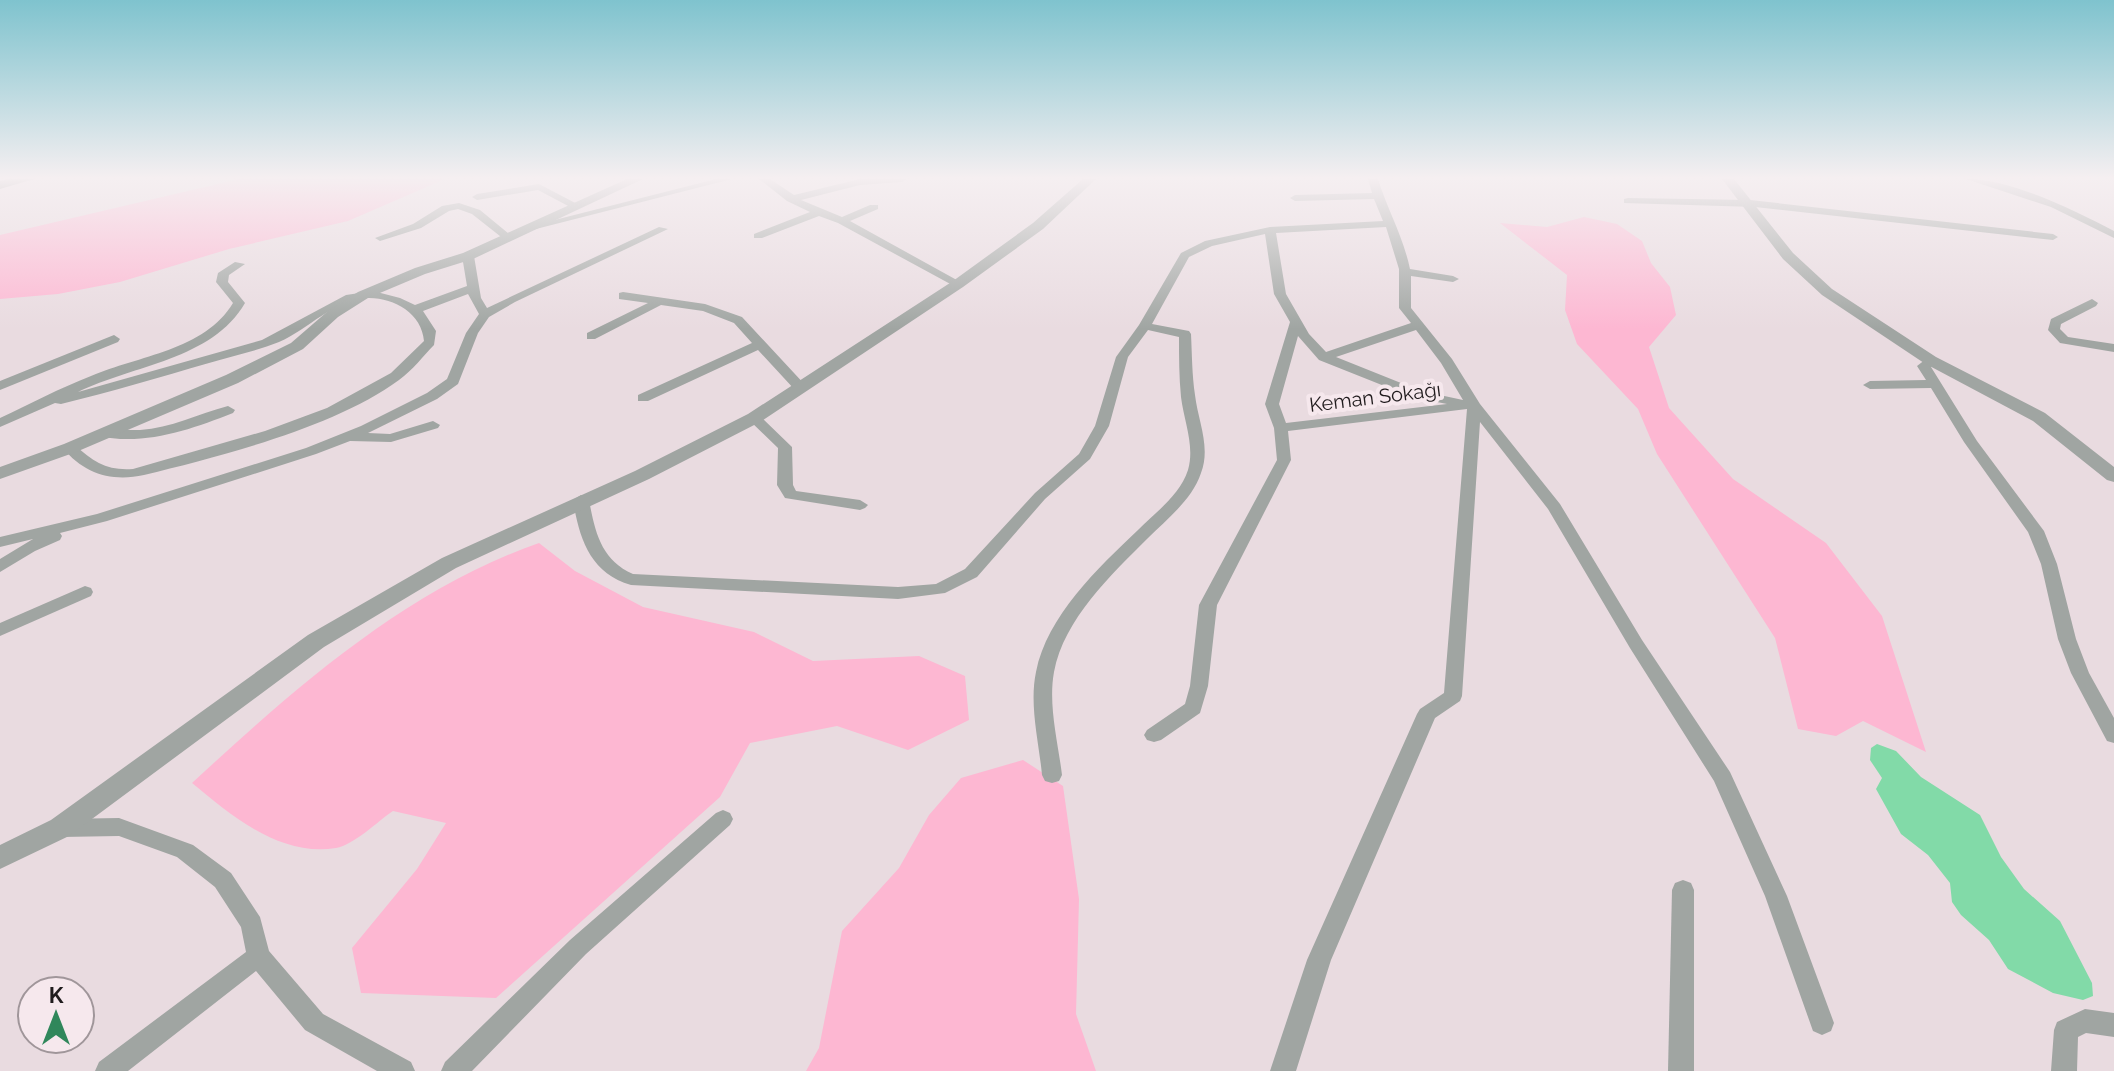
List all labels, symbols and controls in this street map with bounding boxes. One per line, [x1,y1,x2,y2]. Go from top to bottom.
street label: Keman Sokağı [1308,377,1442,417]
north arrow [16,975,96,1055]
text: K [49,982,64,1008]

